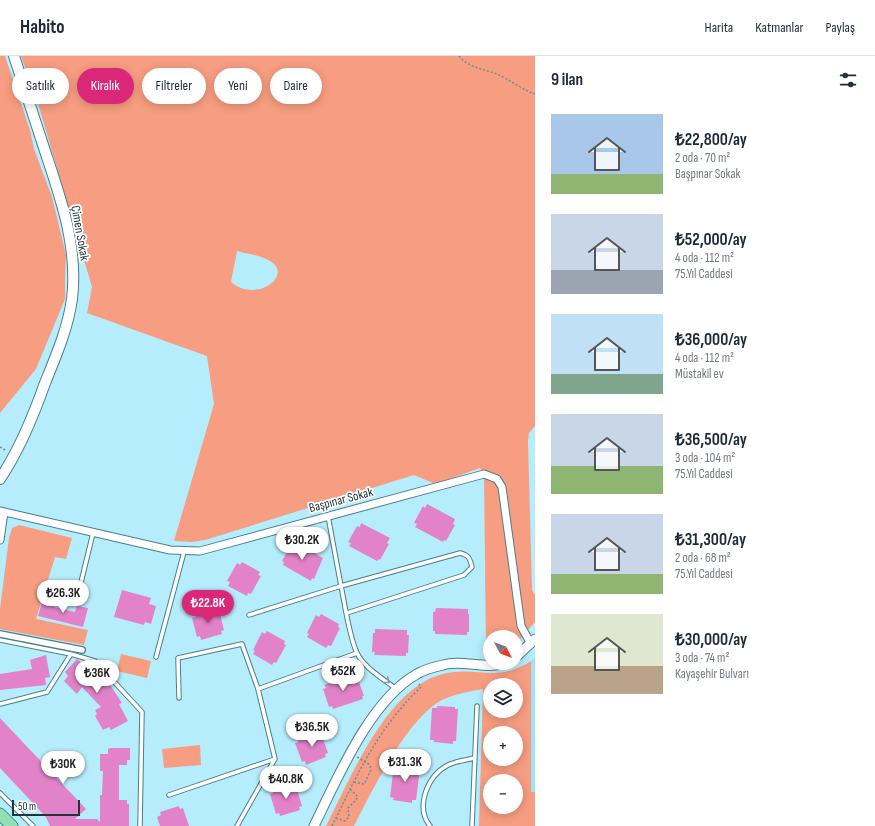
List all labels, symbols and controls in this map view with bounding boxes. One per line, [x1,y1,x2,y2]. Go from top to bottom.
text: Habito [20,16,64,39]
text: Harita [705,19,733,36]
text: Katmanlar [755,19,804,36]
text: Paylaş [826,19,855,36]
chip: Satılık [12,68,69,104]
chip: Kiralık [77,68,134,104]
chip: Filtreler [142,68,206,104]
chip: Yeni [214,68,262,104]
chip: Daire [270,68,322,104]
icon: filters [837,69,859,91]
text: 9 ilan [551,70,583,90]
icon: home [583,130,631,178]
text: ₺22,800/ay [675,130,747,150]
text: 2 oda · 70 m² [675,150,730,166]
text: Başpınar Sokak [675,166,741,182]
street label: Çimen Sokak [67,204,93,262]
icon: home [583,230,631,278]
text: ₺52,000/ay [675,230,747,250]
text: 4 oda · 112 m² [675,250,734,266]
text: 75.Yıl Caddesi [675,266,733,282]
icon: home [583,330,631,378]
text: ₺36,000/ay [675,330,747,350]
text: 4 oda · 112 m² [675,350,734,366]
text: Müstakil ev [675,366,724,382]
icon: home [583,430,631,478]
text: ₺36,500/ay [675,430,747,450]
text: 3 oda · 104 m² [675,450,735,466]
text: 75.Yıl Caddesi [675,466,733,482]
street label: Başpınar Sokak [307,484,375,516]
pin: ₺30.2K [269,527,335,561]
icon: home [583,530,631,578]
text: ₺31,300/ay [675,530,746,550]
text: ₺30.2K [285,532,319,548]
text: 2 oda · 68 m² [675,550,731,566]
text: 75.Yıl Caddesi [675,566,733,582]
pin: ₺26.3K [30,580,96,614]
text: ₺26.3K [46,585,80,601]
pin: ₺22.8K [175,590,241,624]
text: ₺22.8K [191,595,225,611]
north arrow [483,630,523,670]
map controls [483,630,523,814]
icon: home [583,630,631,678]
text: ₺30,000/ay [675,630,747,650]
text: 3 oda · 74 m² [675,650,729,666]
pin: ₺52K [319,658,367,692]
pin: ₺36K [73,660,121,694]
text: ₺52K [330,663,356,679]
text: ₺36K [84,665,110,681]
text: Kayaşehir Bulvarı [675,666,749,682]
one-way arrow [382,676,389,683]
button: layers [483,678,523,718]
pin: ₺36.5K [279,714,345,748]
text: ₺36.5K [295,719,329,735]
button: + [483,726,523,766]
pin: ₺31.3K [372,749,438,783]
pin: ₺30K [39,751,87,785]
text: ₺31.3K [388,754,422,770]
text: ₺30K [50,756,76,772]
pin: ₺40.8K [253,766,319,800]
text: ₺40.8K [269,771,303,787]
button: − [483,774,523,814]
scale bar [12,798,80,817]
text: 50 m [18,800,36,813]

